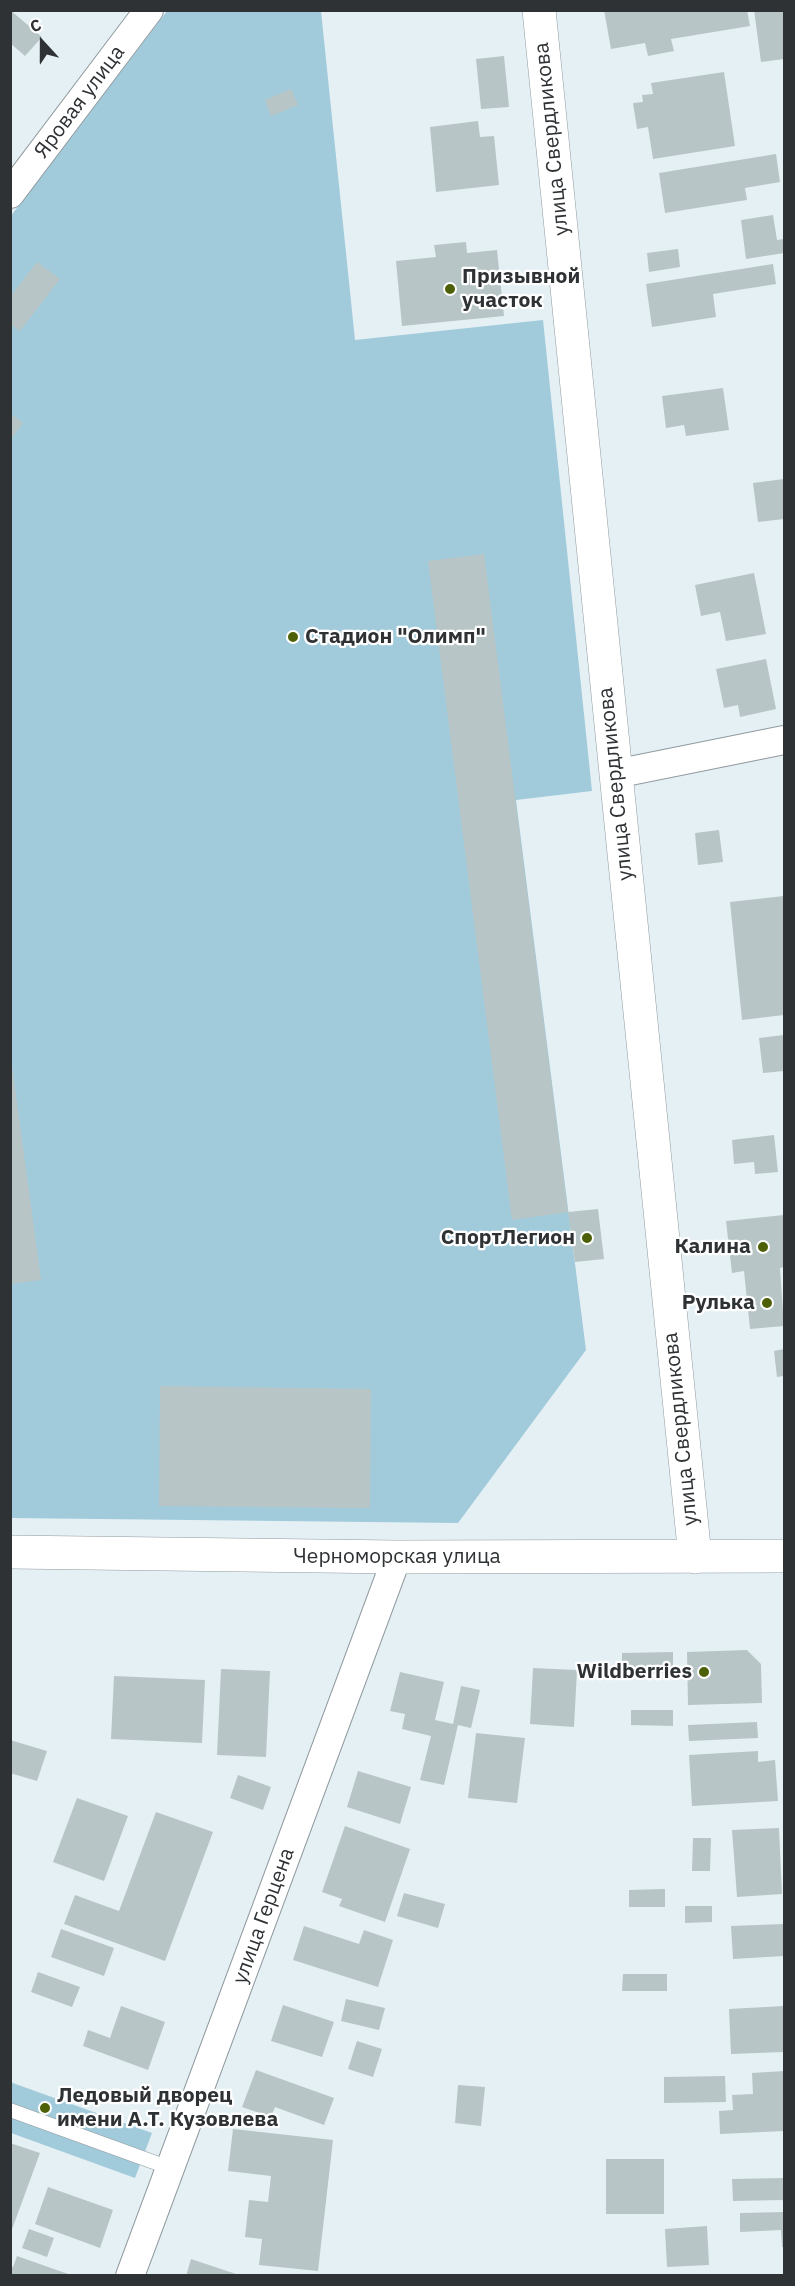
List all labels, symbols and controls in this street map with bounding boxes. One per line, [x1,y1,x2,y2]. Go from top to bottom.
north arrow [12,12,72,72]
text: С [27,14,44,36]
street label: Яровая улица [29,41,131,163]
street label: улица Свердликова [529,41,575,237]
place label: Призывной участок [462,264,580,314]
marker: Призывной участок [443,282,457,296]
place label: Стадион "Олимп" [305,624,486,650]
marker: Стадион "Олимп" [286,630,300,644]
street label: улица Свердликова [593,686,639,882]
place label: СпортЛегион [441,1225,575,1251]
marker: СпортЛегион [580,1231,594,1245]
place label: Калина [674,1234,751,1260]
marker: Калина [756,1240,770,1254]
place label: Рулька [682,1290,755,1316]
marker: Рулька [760,1296,774,1310]
street label: улица Свердликова [658,1331,704,1527]
street label: Черноморская улица [293,1544,501,1570]
place label: Wildberries [577,1659,692,1685]
marker: Wildberries [697,1665,711,1679]
street label: улица Герцена [228,1845,300,1987]
place label: Ледовый дворец имени А.Т. Кузовлева [57,2083,278,2133]
marker: Ледовый дворец имени А.Т. Кузовлева [38,2101,52,2115]

